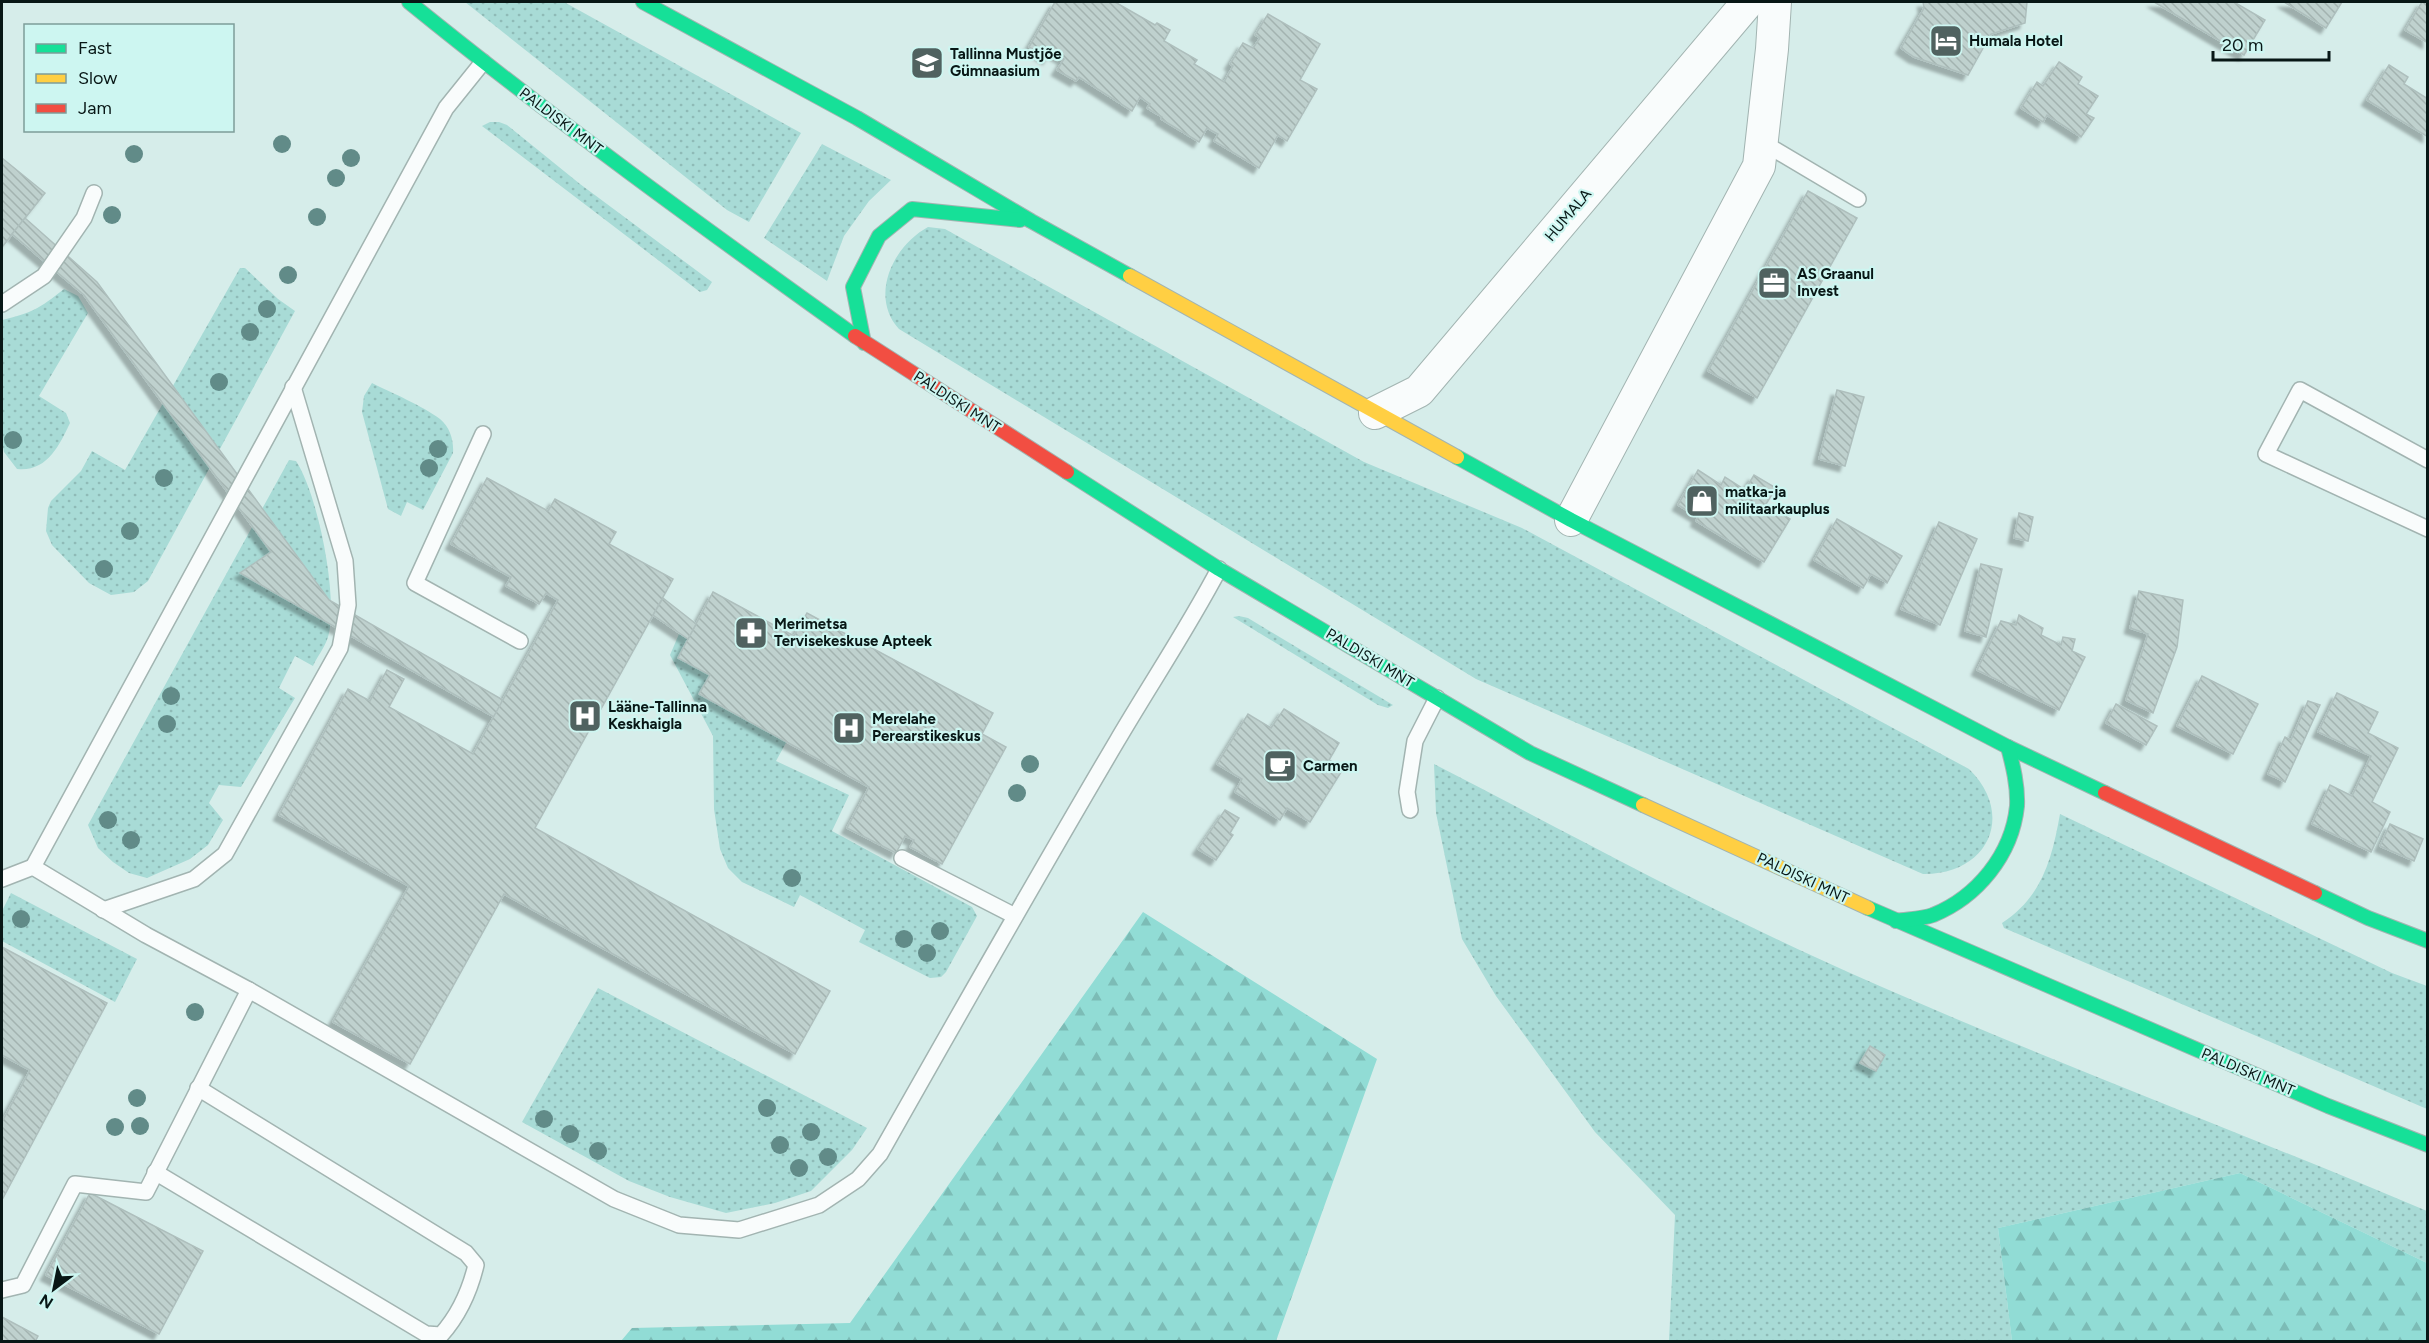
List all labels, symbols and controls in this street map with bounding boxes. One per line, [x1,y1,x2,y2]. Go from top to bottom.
hotel icon: Humala Hotel [1928,23,1964,59]
legend [24,24,234,132]
scale bar [2213,24,2328,62]
place label: Humala Hotel [1969,32,2063,50]
text: 20 m [2222,34,2263,56]
text: Fast [78,37,112,59]
school or university icon: Tallinna Mustjõe Gümnaasium [909,45,945,81]
place label: Tallinna Mustjõe Gümnaasium [950,45,1062,80]
text: Slow [78,67,117,89]
street label: PALDISKI MNT [516,84,607,159]
text: Jam [78,97,112,119]
street label: HUMALA [1541,185,1595,245]
office icon: AS Graanul Invest [1756,265,1792,301]
place label: AS Graanul Invest [1797,265,1874,300]
street label: PALDISKI MNT [910,367,1004,437]
shop icon: matka-ja militaarkauplus [1684,483,1720,519]
place label: matka-ja militaarkauplus [1725,483,1830,518]
pharmacy icon: Merimetsa Tervisekeskuse Apteek [733,615,769,651]
place label: Merimetsa Tervisekeskuse Apteek [774,615,932,650]
street label: PALDISKI MNT [1323,625,1418,692]
hospital icon: Lääne-Tallinna Keskhaigla [567,698,603,734]
place label: Lääne-Tallinna Keskhaigla [608,698,707,733]
hospital icon: Merelahe Perearstikeskus [831,710,867,746]
place label: Merelahe Perearstikeskus [872,710,980,745]
cafe icon: Carmen [1262,748,1298,784]
place label: Carmen [1303,757,1357,775]
street label: PALDISKI MNT [1754,849,1853,908]
street label: PALDISKI MNT [2199,1044,2298,1100]
north arrow [24,1259,84,1319]
text: N [36,1290,57,1313]

